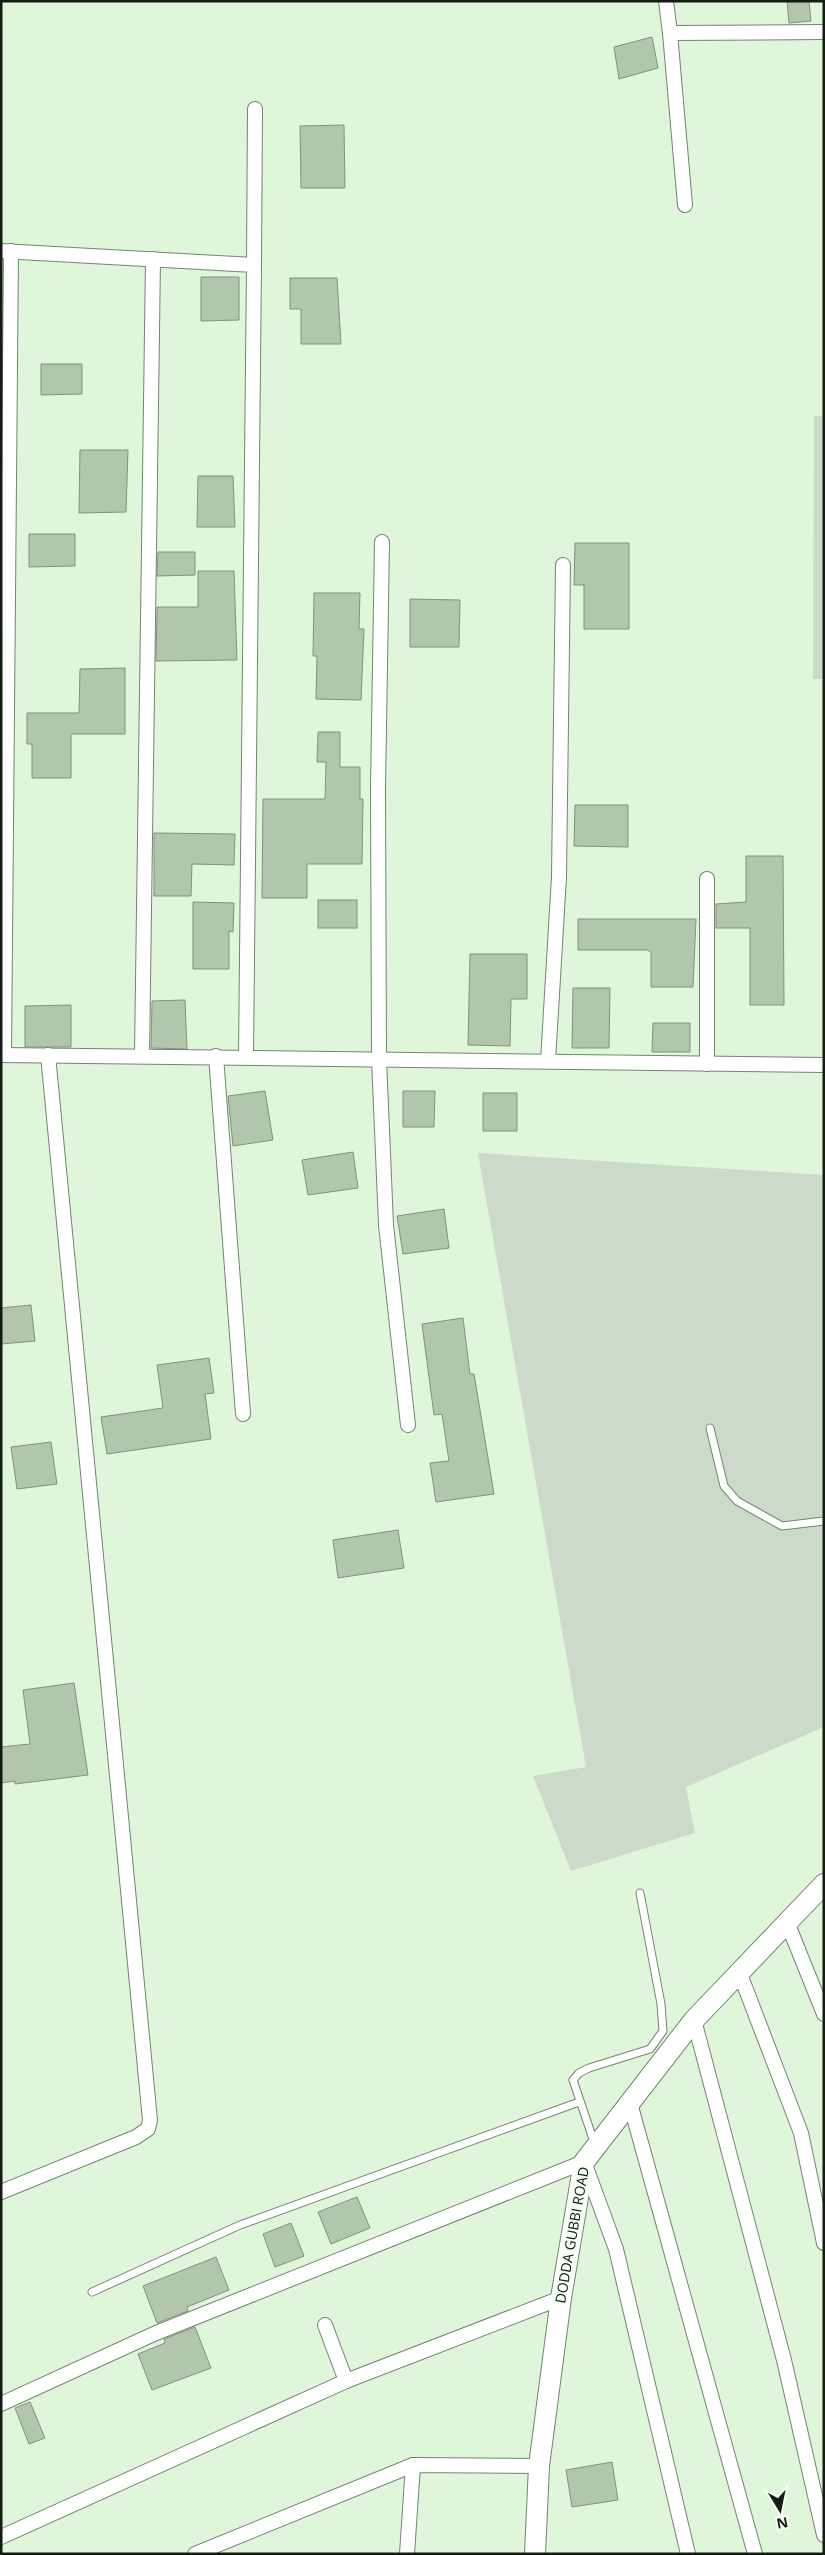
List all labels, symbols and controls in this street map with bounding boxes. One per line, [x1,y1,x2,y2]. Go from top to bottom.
street label: DODDA GUBBI ROAD [550,2165,593,2305]
north arrow [755,2485,805,2535]
text: N [775,2513,790,2534]

